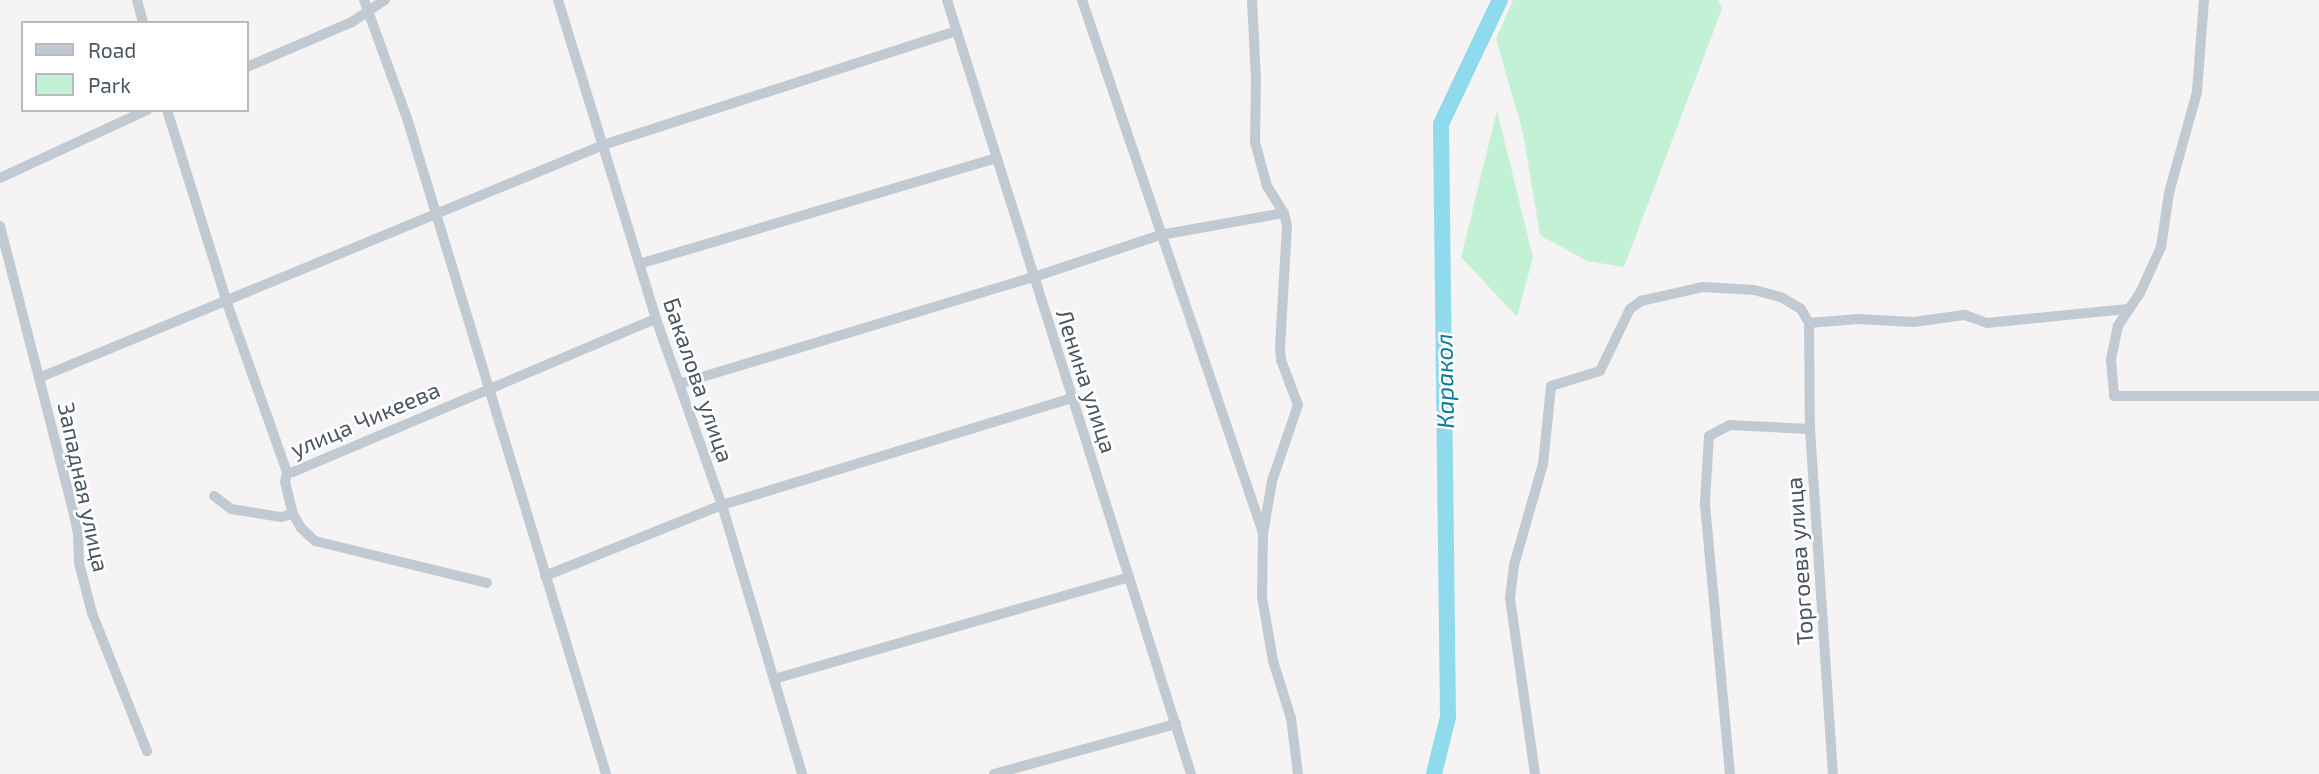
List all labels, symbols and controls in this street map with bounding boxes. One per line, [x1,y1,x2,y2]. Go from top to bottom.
legend [21,21,248,112]
text: Road [88,37,136,62]
text: Park [88,72,131,97]
street label: Бакалова улица [658,294,740,466]
street label: Ленина улица [1051,306,1123,456]
water label: Каракол [1429,333,1459,429]
street label: улица Чикеева [286,375,444,463]
street label: Западная улица [53,400,115,574]
street label: Торгоева улица [1779,476,1819,646]

